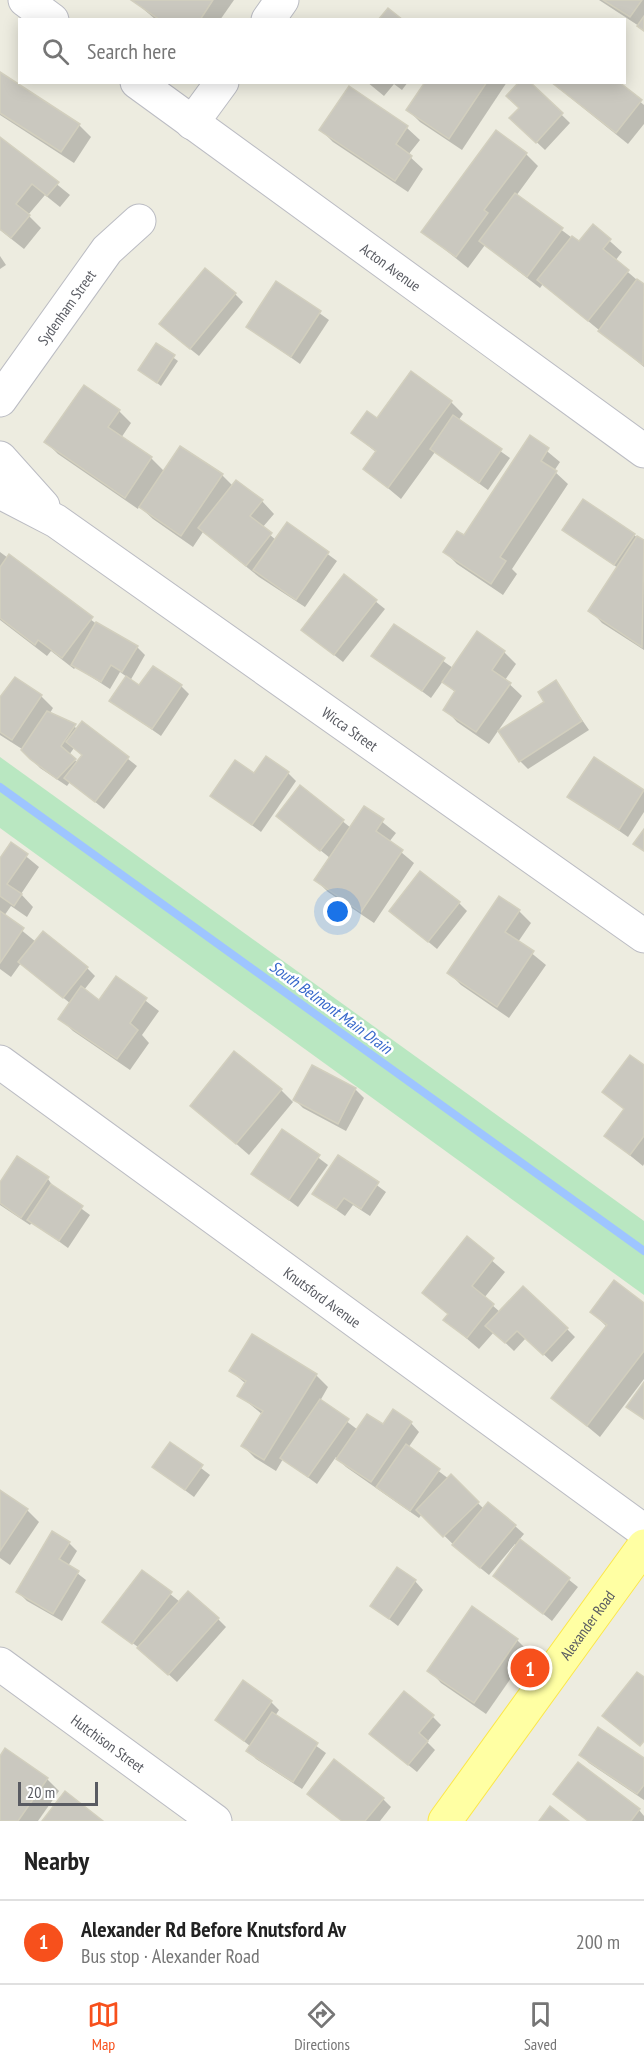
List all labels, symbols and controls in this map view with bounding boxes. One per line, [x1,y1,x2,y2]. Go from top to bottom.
search box [18,18,626,84]
icon: search [39,35,72,68]
text: Search here [87,37,176,65]
street label: Acton Avenue [357,238,425,295]
street label: Sydenham Street [33,266,100,349]
street label: Wicca Street [318,702,382,755]
your location [323,897,352,926]
water label: South Belmont Main Drain [266,956,397,1058]
street label: Knutsford Avenue [280,1262,365,1331]
street label: Alexander Road [555,1587,618,1663]
pin: 1 [510,1646,550,1690]
street label: Hutchison Street [68,1710,149,1776]
scale bar [18,1779,98,1806]
text: 20 m [27,1782,55,1802]
text: Nearby [24,1844,89,1877]
text: Alexander Rd Before Knutsford Av [81,1915,346,1943]
text: 1 [39,1929,48,1955]
text: 200 m [576,1929,620,1955]
text: Bus stop · Alexander Road [81,1943,260,1969]
tab: Map [87,1998,120,2054]
tab: Directions [294,1998,350,2054]
tab: Saved [524,1998,557,2054]

